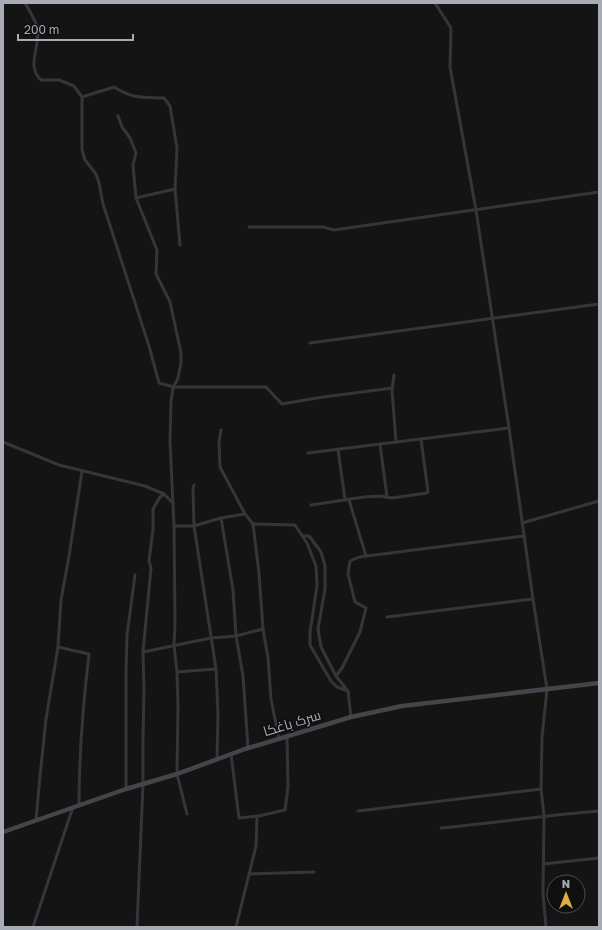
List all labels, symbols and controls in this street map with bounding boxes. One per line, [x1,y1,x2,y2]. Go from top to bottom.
scale bar [18,16,133,42]
text: 200 m [24,22,59,37]
street label: سرک باغکا [261,706,323,739]
north arrow [546,874,586,914]
text: N [562,877,570,890]

